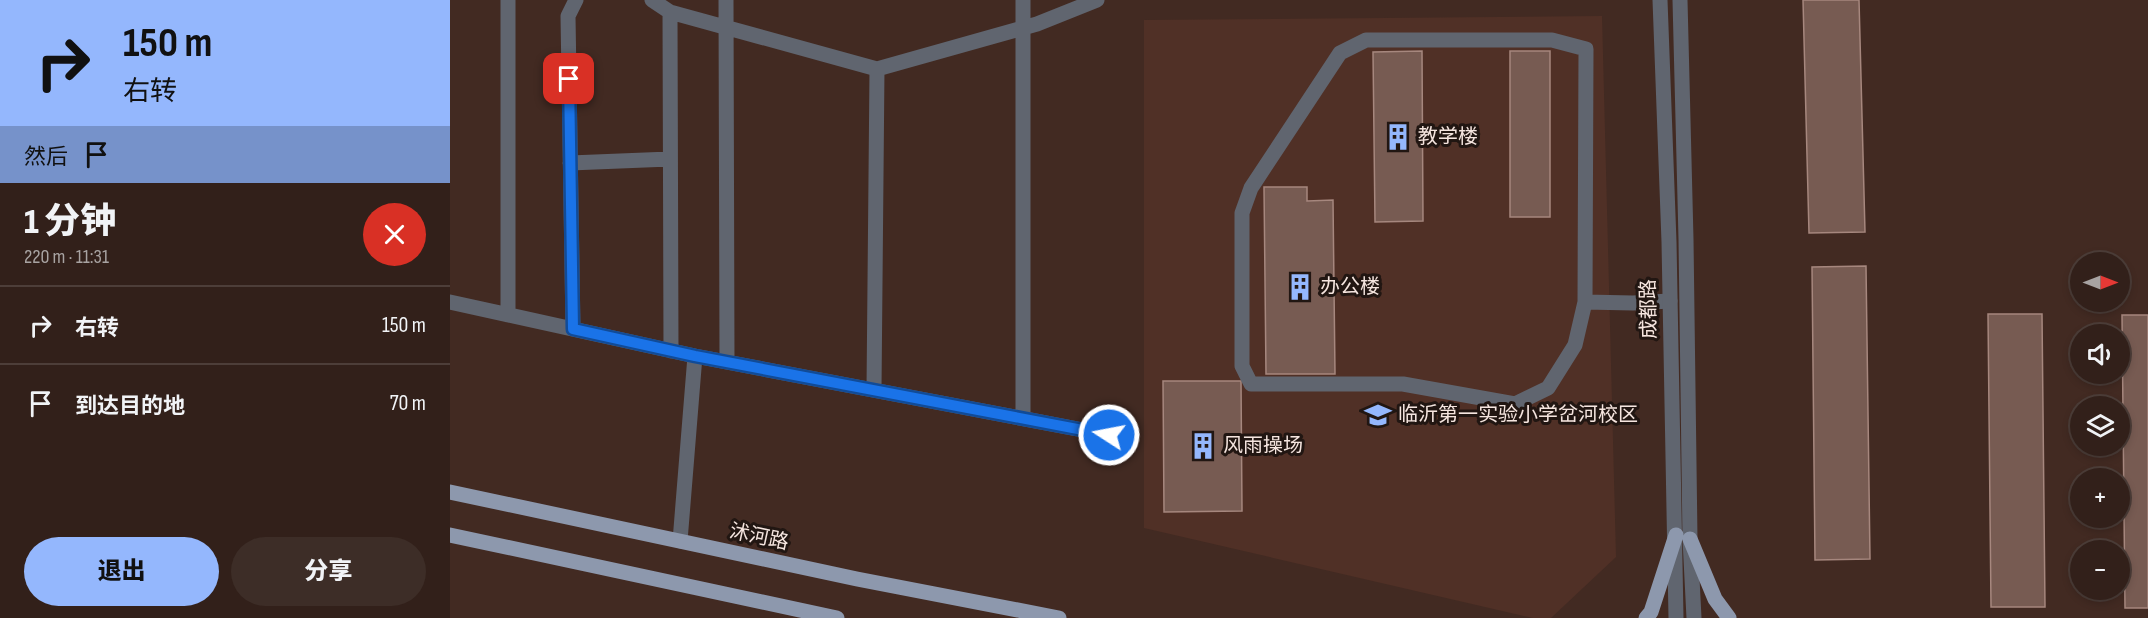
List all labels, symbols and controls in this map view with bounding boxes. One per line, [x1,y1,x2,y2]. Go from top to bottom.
text: 150 m [123,18,212,69]
icon: right [24,24,102,102]
pin [543,53,594,104]
icon: arrive [552,62,585,95]
text: 右转 [123,76,177,108]
building icon: 教学楼 [1383,122,1413,152]
place label: 教学楼 [1418,125,1478,149]
icon: arrive [80,138,113,171]
text: 然后 [24,144,68,171]
text: 1 分钟 [24,201,116,244]
button: close [363,203,426,266]
text: 220 m · 11:31 [24,245,109,269]
north arrow [2070,252,2130,312]
map controls [2070,252,2130,600]
building icon: 办公楼 [1285,272,1315,302]
place label: 办公楼 [1320,275,1380,299]
street label: 成都路 [1636,279,1662,339]
icon: right [24,309,57,342]
text: 150 m [382,312,426,339]
text: 右转 [75,315,119,342]
button: sound [2070,324,2130,384]
icon: arrive [24,387,57,420]
text: 70 m [390,390,426,417]
text: 到达目的地 [75,393,185,420]
button: layers [2070,396,2130,456]
school or university icon: 临沂第一实验小学岔河校区 [1363,400,1393,430]
position arrow [1077,403,1141,467]
place label: 临沂第一实验小学岔河校区 [1398,403,1638,427]
building icon: 风雨操场 [1188,431,1218,461]
place label: 风雨操场 [1223,434,1303,458]
button: + [2070,468,2130,528]
street label: 沭河路 [727,519,791,555]
button: 退出 [24,537,219,606]
button: 分享 [231,537,426,606]
button: − [2070,540,2130,600]

